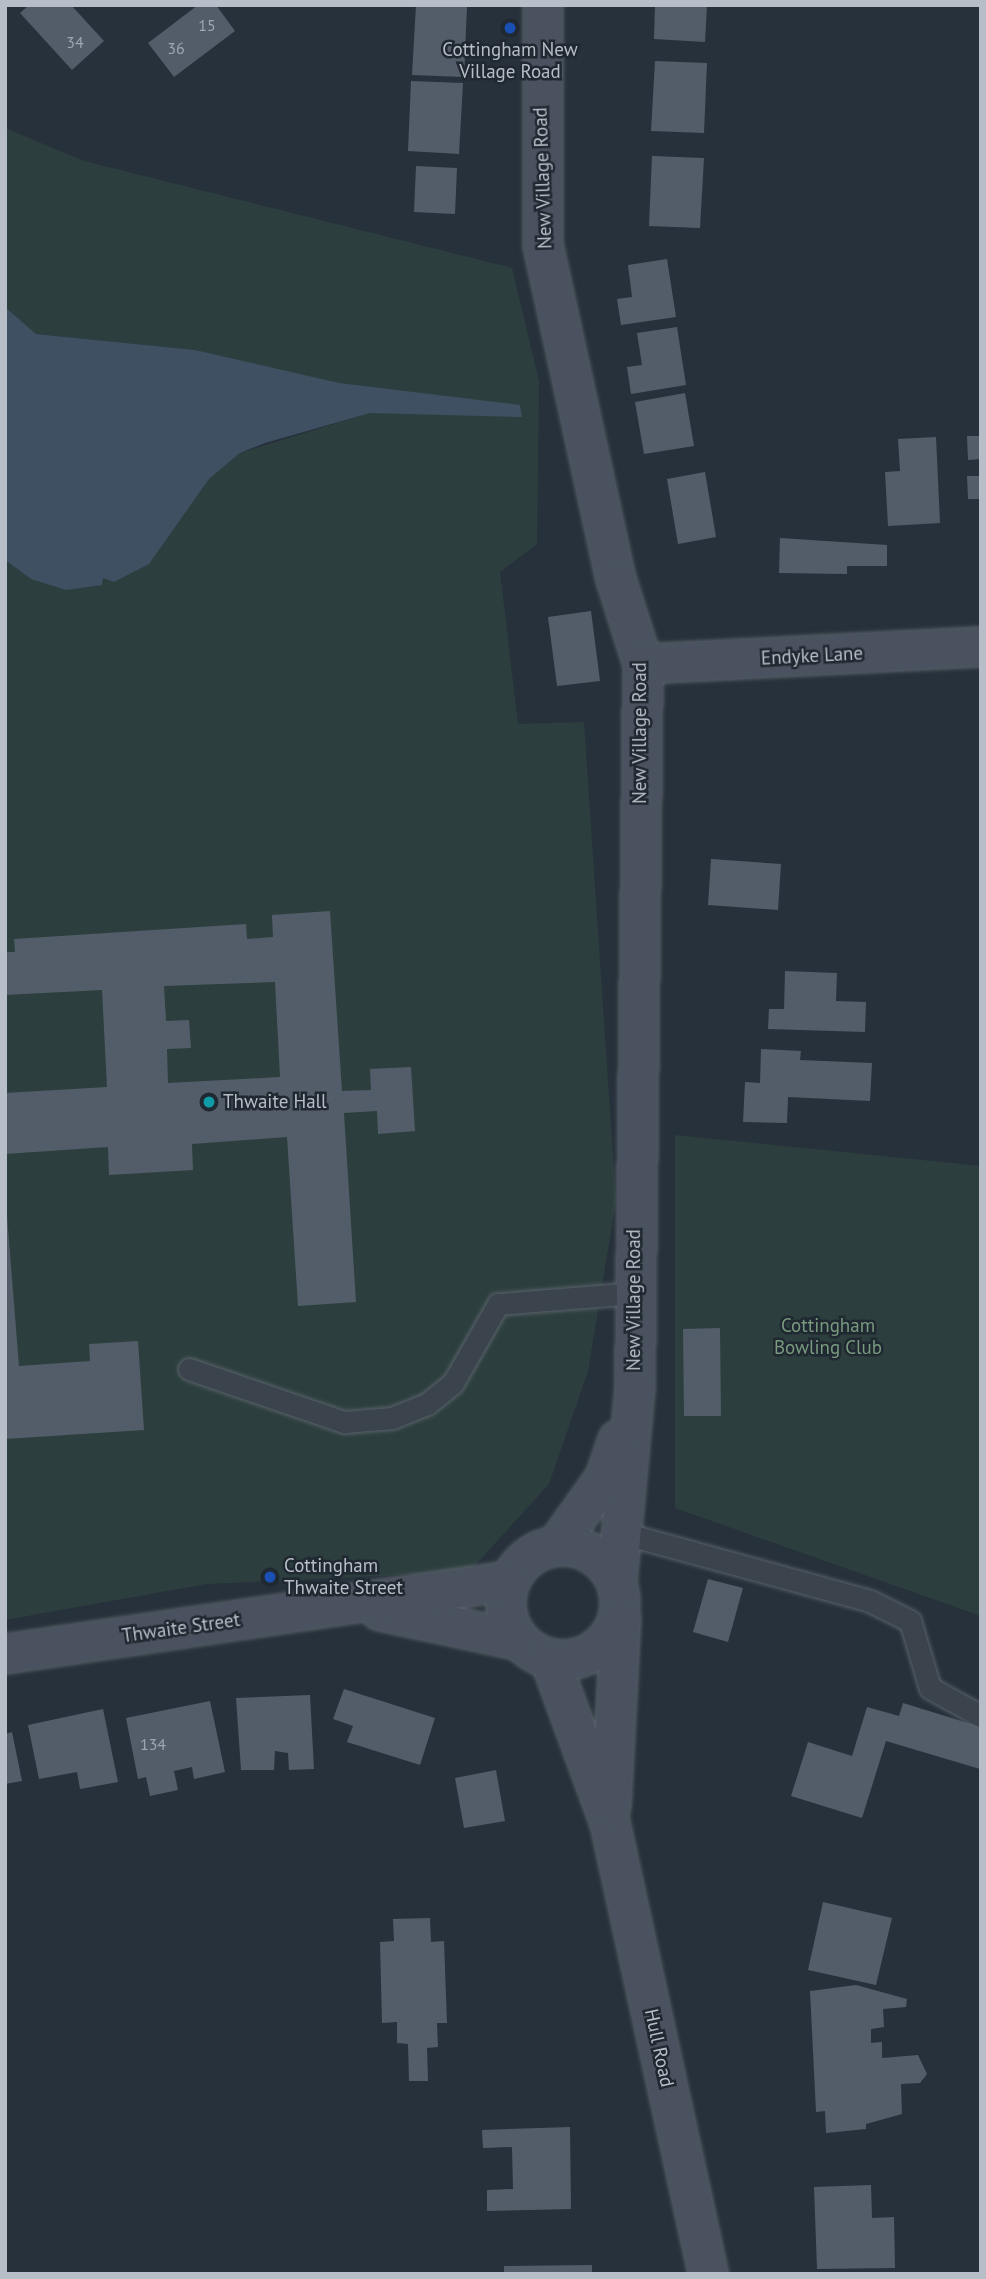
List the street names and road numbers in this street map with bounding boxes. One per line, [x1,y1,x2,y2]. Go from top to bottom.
street label: New Village Road [529,106,557,250]
street label: Endyke Lane [760,642,864,670]
street label: New Village Road [629,662,651,804]
street label: New Village Road [623,1229,645,1371]
street label: Thwaite Street [121,1608,241,1648]
street label: Hull Road [640,2007,678,2089]

